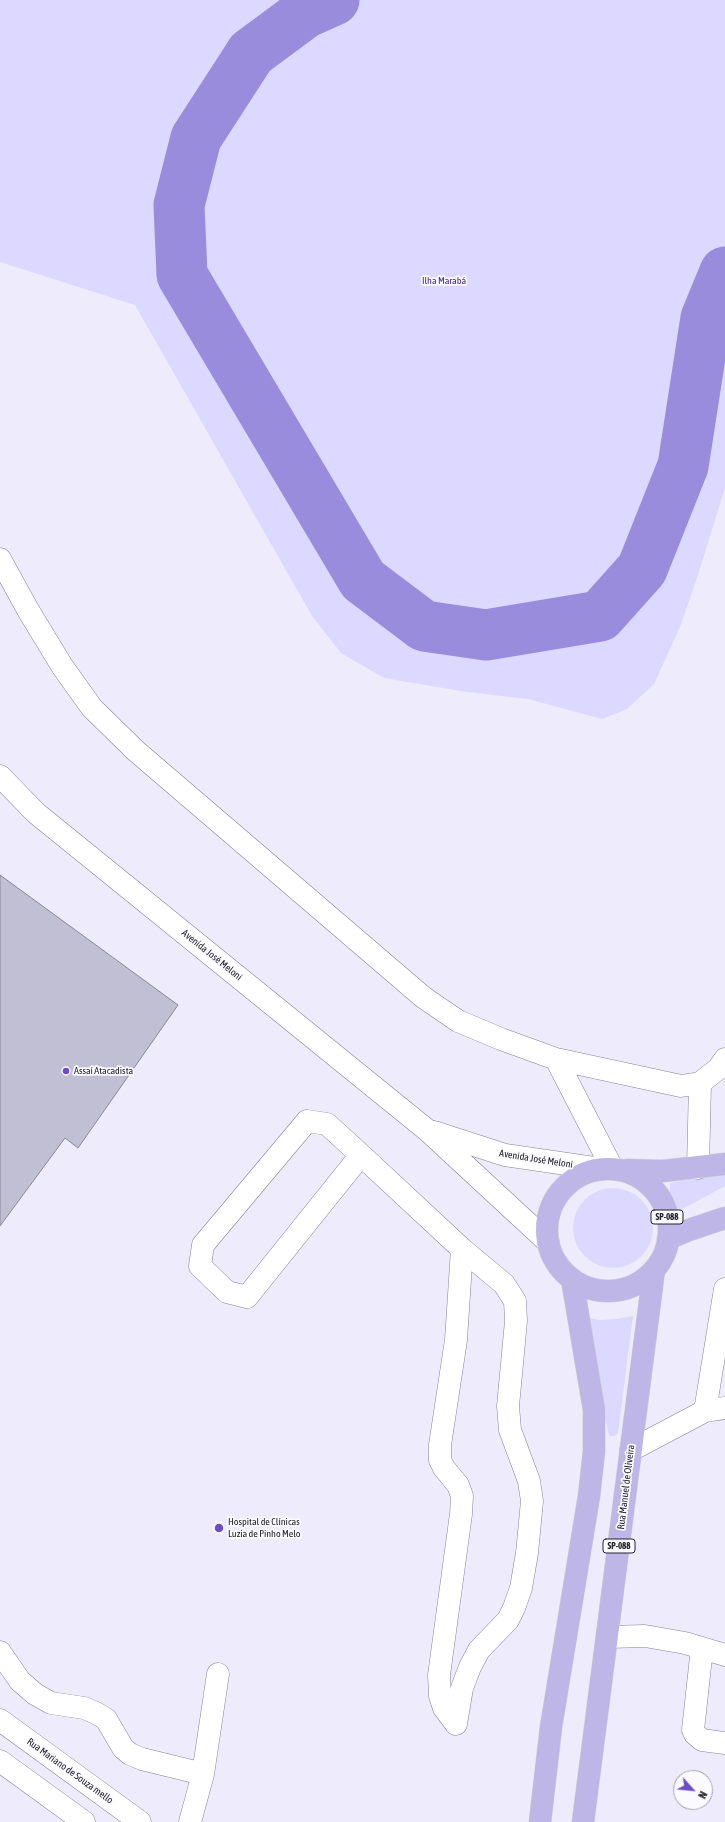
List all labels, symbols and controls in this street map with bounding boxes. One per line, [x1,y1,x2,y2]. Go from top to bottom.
park label: Ilha Marabá [422,275,466,287]
street label: Avenida José Meloni [179,927,245,983]
place label: Assaí Atacadista [74,1065,133,1077]
marker: Assaí Atacadista [61,1066,71,1076]
street label: Avenida José Meloni [498,1147,574,1171]
road number: SP-088 [651,1210,683,1224]
street label: Rua Manuel de Oliveira [615,1444,637,1530]
place label: Hospital de Clínicas Luzia de Pinho Melo [228,1516,301,1540]
marker: Hospital de Clínicas Luzia de Pinho Melo [213,1522,225,1534]
road number: SP-088 [603,1539,635,1553]
street label: Rua Mariano de Souza mello [25,1736,115,1806]
north arrow [673,1770,713,1810]
text: N [696,1789,710,1801]

